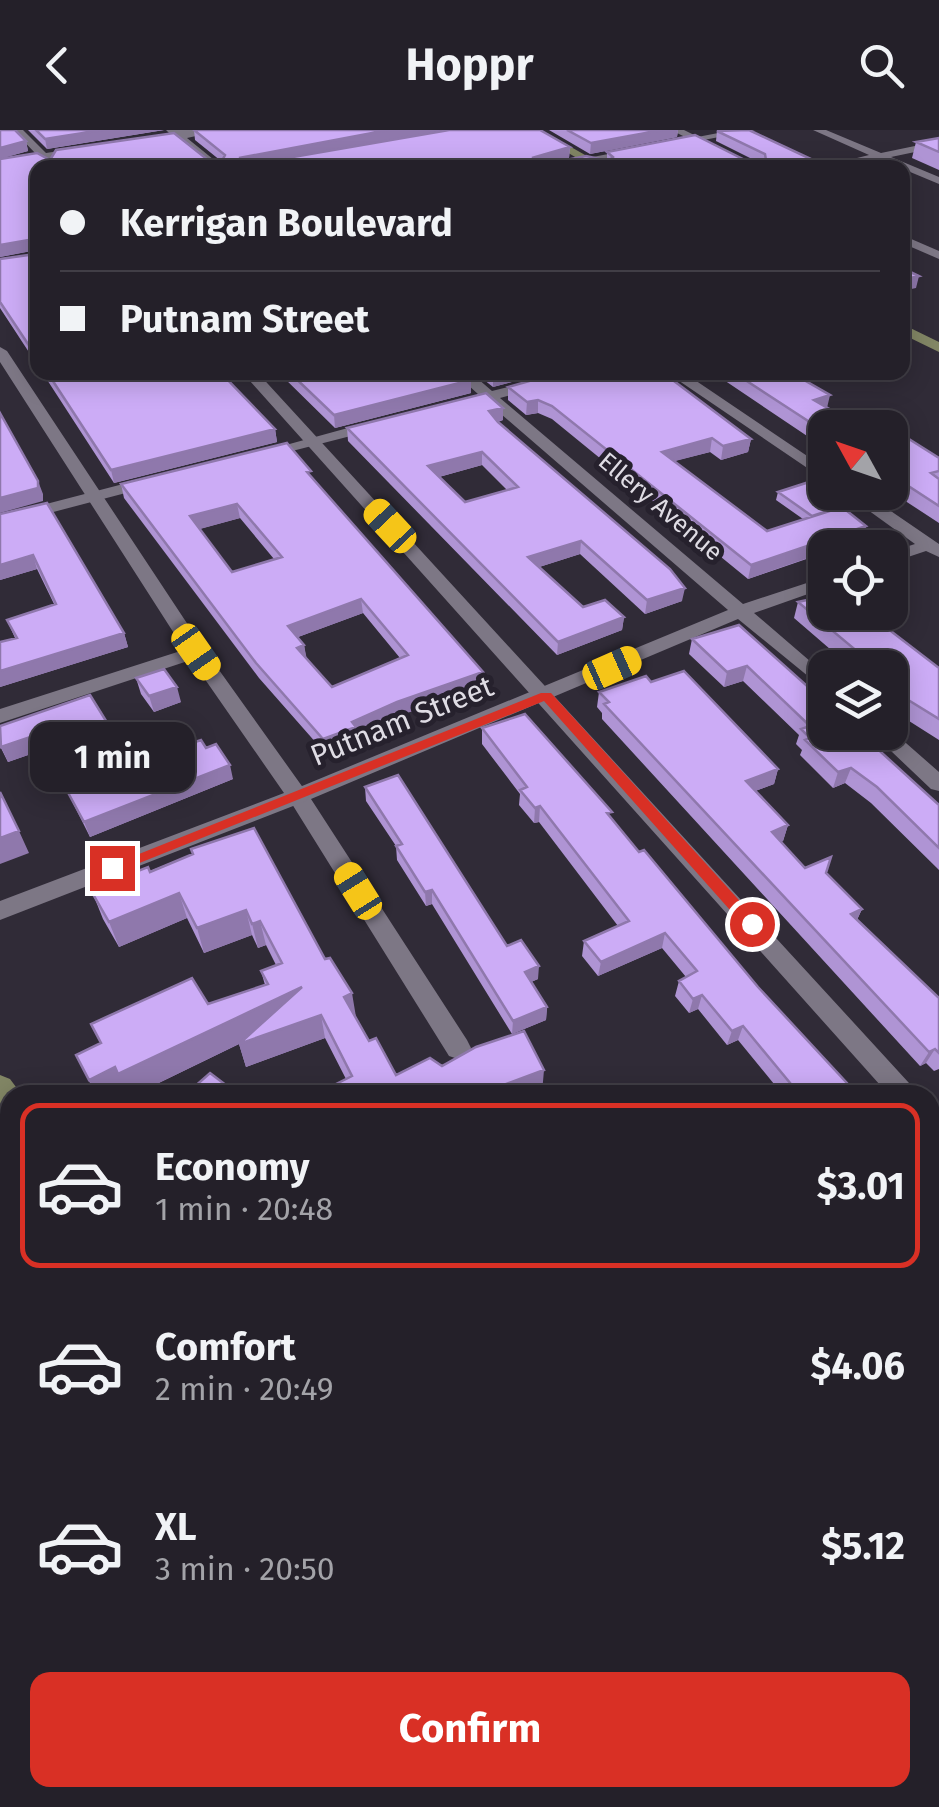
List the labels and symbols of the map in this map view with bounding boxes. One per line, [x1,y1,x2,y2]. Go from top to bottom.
north arrow [808,410,908,510]
street label: Ellery Avenue [592,446,729,567]
car [359,494,421,558]
car [167,619,225,685]
car [578,642,646,694]
street label: Putnam Street [305,668,499,774]
callout: 1 min [29,723,194,793]
route end [90,846,135,891]
car [329,858,387,924]
route start [730,902,775,947]

